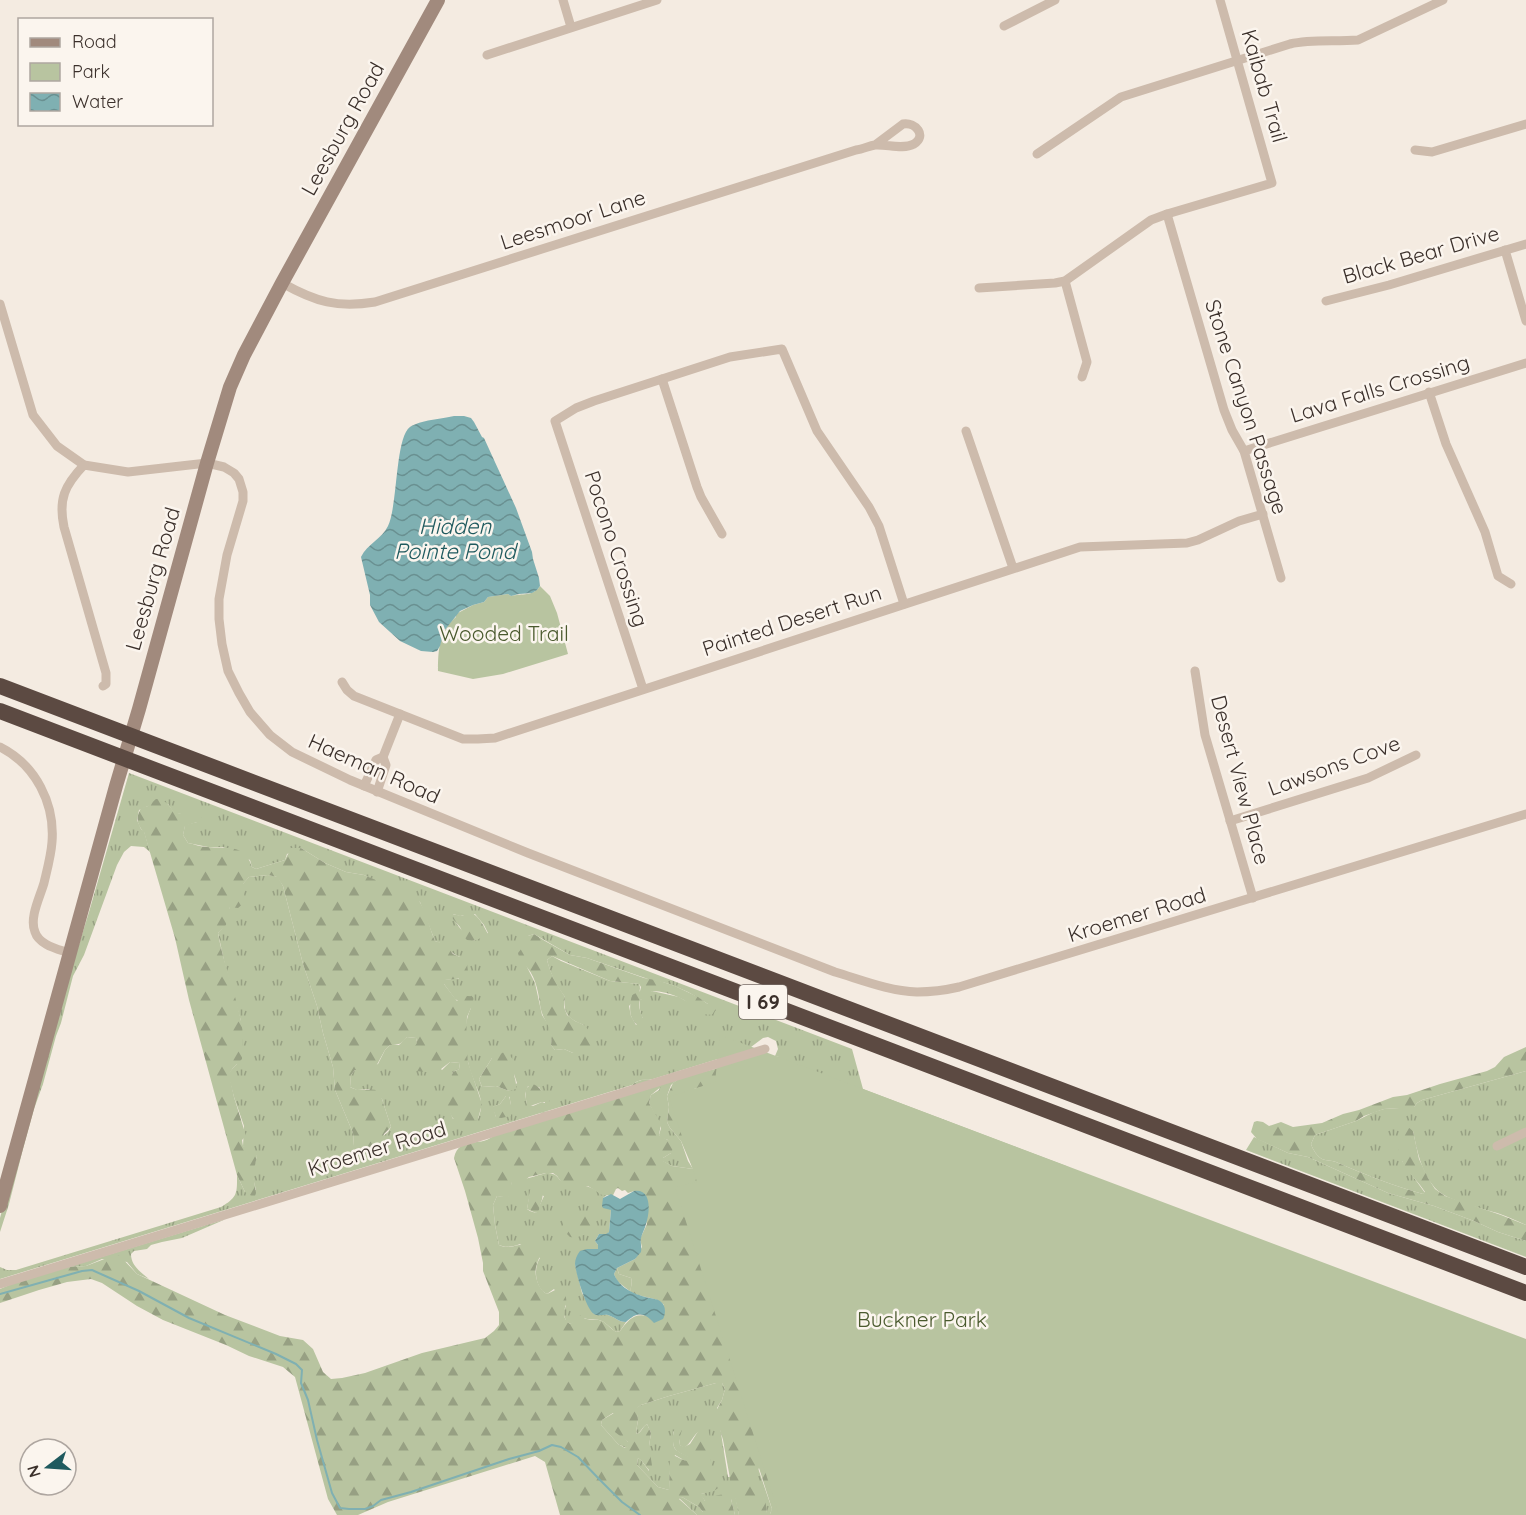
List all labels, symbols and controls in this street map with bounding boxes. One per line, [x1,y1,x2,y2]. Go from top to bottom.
legend [18,18,213,126]
street label: Kaibab Trail [1236,26,1294,145]
text: Road [72,30,117,53]
street label: Leesburg Road [295,57,389,200]
text: Park [72,60,110,83]
text: Water [72,90,123,113]
street label: Leesmoor Lane [497,183,649,255]
street label: Black Bear Drive [1339,219,1502,289]
street label: Stone Canyon Passage [1200,296,1294,517]
street label: Lava Falls Crossing [1287,348,1472,428]
street label: Pocono Crossing [579,467,654,630]
street label: Leesburg Road [119,504,185,654]
water label: Hidden Pointe Pond [394,512,518,565]
street label: Painted Desert Run [699,579,885,661]
park label: Wooded Trail [439,620,569,646]
street label: Desert View Place [1206,692,1276,867]
street label: Haeman Road [304,727,444,809]
street label: Lawsons Cove [1264,729,1403,801]
street label: Kroemer Road [1064,881,1209,947]
road number: I 69 [739,985,787,1019]
street label: Kroemer Road [304,1115,449,1181]
park label: Buckner Park [857,1306,987,1332]
north arrow [18,1437,78,1497]
text: N [22,1463,45,1480]

